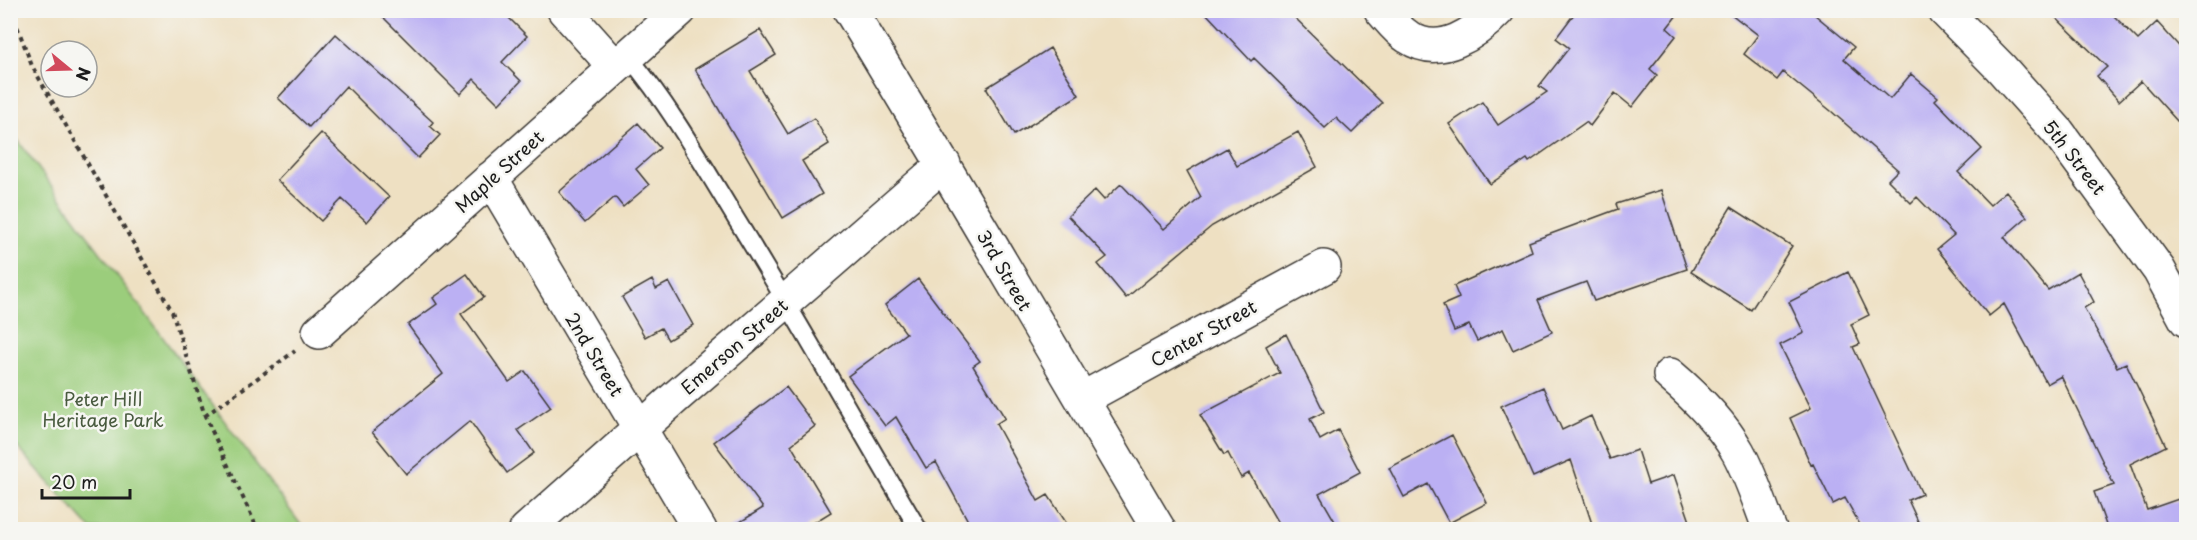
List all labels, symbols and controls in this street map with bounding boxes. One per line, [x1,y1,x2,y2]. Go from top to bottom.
north arrow [39,39,99,99]
text: N [71,64,98,84]
street label: 5th Street [2037,114,2113,200]
street label: Maple Street [448,124,550,218]
street label: 3rd Street [971,224,1039,316]
street label: Emerson Street [674,292,794,400]
street label: Center Street [1145,293,1261,373]
street label: 2nd Street [559,307,631,401]
park label: Peter Hill Heritage Park [42,385,164,433]
scale bar [42,462,130,500]
text: 20 m [51,468,97,495]

